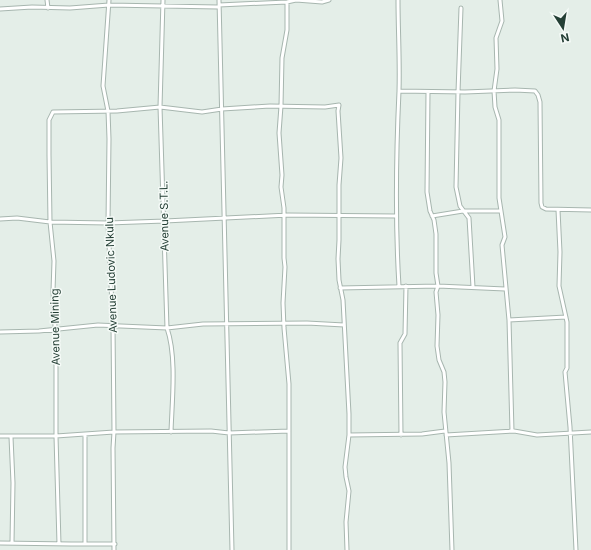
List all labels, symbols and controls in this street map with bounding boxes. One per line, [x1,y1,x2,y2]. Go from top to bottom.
north arrow [543,8,583,48]
text: N [560,30,571,46]
street label: Avenue S.T.L. [156,180,172,252]
street label: Avenue Ludovic Nkulu [102,217,120,333]
street label: Avenue Mining [47,289,63,365]

